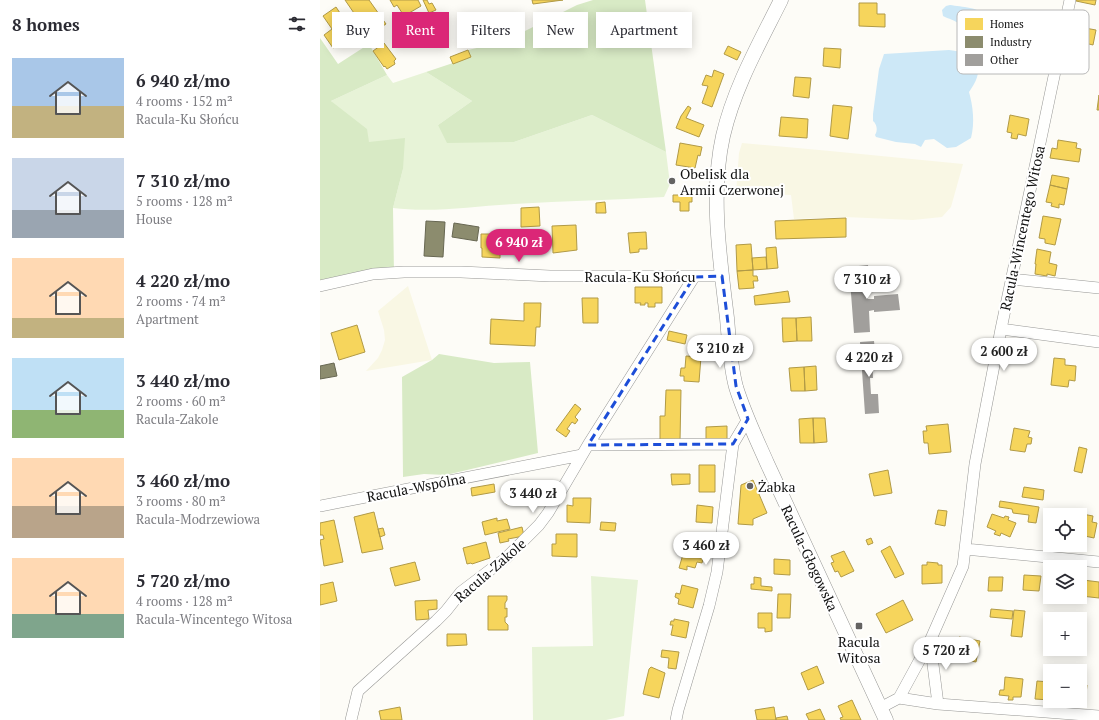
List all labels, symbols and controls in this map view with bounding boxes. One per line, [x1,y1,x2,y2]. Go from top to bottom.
legend [957,10,1089,74]
chip: Buy [332,12,384,48]
chip: Rent [392,12,449,48]
chip: Filters [457,12,525,48]
chip: New [533,12,588,48]
chip: Apartment [596,12,692,48]
text: 8 homes [12,13,80,36]
icon: filters [286,13,308,35]
text: Homes [990,17,1024,31]
text: Industry [990,35,1032,49]
text: Other [990,53,1019,67]
text: 6 940 zł/mo [136,69,230,92]
icon: home [44,74,92,122]
text: 4 rooms · 152 m² [136,92,233,110]
text: Racula-Ku Słońcu [136,110,239,128]
street label: Racula-Wincentego Witosa [995,144,1049,312]
place label: Obelisk dla Armii Czerwonej [680,164,784,199]
text: 7 310 zł/mo [136,169,230,192]
icon: home [44,174,92,222]
marker: Obelisk dla Armii Czerwonej [667,176,677,186]
text: 5 rooms · 128 m² [136,192,233,210]
text: House [136,210,172,228]
pin: 6 940 zł [478,229,560,263]
text: 6 940 zł [495,233,543,251]
pin: 7 310 zł [826,266,908,300]
street label: Racula-Ku Słońcu [585,267,695,286]
text: 4 220 zł/mo [136,269,230,292]
text: 7 310 zł [843,270,891,288]
icon: home [44,274,92,322]
text: 2 rooms · 74 m² [136,292,226,310]
text: Apartment [136,310,199,328]
pin: 3 210 zł [679,335,761,369]
pin: 2 600 zł [963,338,1045,372]
text: 3 210 zł [696,339,744,357]
text: 2 600 zł [980,342,1028,360]
pin: 4 220 zł [828,344,910,378]
text: 4 220 zł [845,348,893,366]
text: 3 440 zł/mo [136,369,230,392]
icon: home [44,374,92,422]
text: 2 rooms · 60 m² [136,392,226,410]
text: Racula-Zakole [136,410,218,428]
street label: Racula-Wspólna [365,468,467,506]
text: 3 460 zł/mo [136,469,230,492]
icon: home [44,474,92,522]
place label: Żabka [758,477,796,496]
pin: 3 440 zł [492,480,574,514]
marker: Żabka [745,481,755,491]
text: 3 440 zł [509,484,557,502]
text: 3 rooms · 80 m² [136,492,226,510]
street label: Racula-Głogowska [777,502,843,614]
map controls [1043,508,1087,708]
button: locate [1043,508,1087,552]
text: Racula-Modrzewiowa [136,510,260,528]
pin: 3 460 zł [665,532,747,566]
street label: Racula-Zakole [450,534,530,606]
text: 3 460 zł [682,536,730,554]
button: layers [1043,560,1087,604]
text: 5 720 zł/mo [136,569,230,592]
icon: home [44,574,92,622]
text: 4 rooms · 128 m² [136,592,233,610]
text: Racula-Wincentego Witosa [136,610,292,628]
button: + [1043,612,1087,656]
marker: Racula Witosa [854,621,864,631]
place label: Racula Witosa [837,632,881,667]
pin: 5 720 zł [905,637,987,671]
text: 5 720 zł [922,641,970,659]
button: − [1043,664,1087,708]

